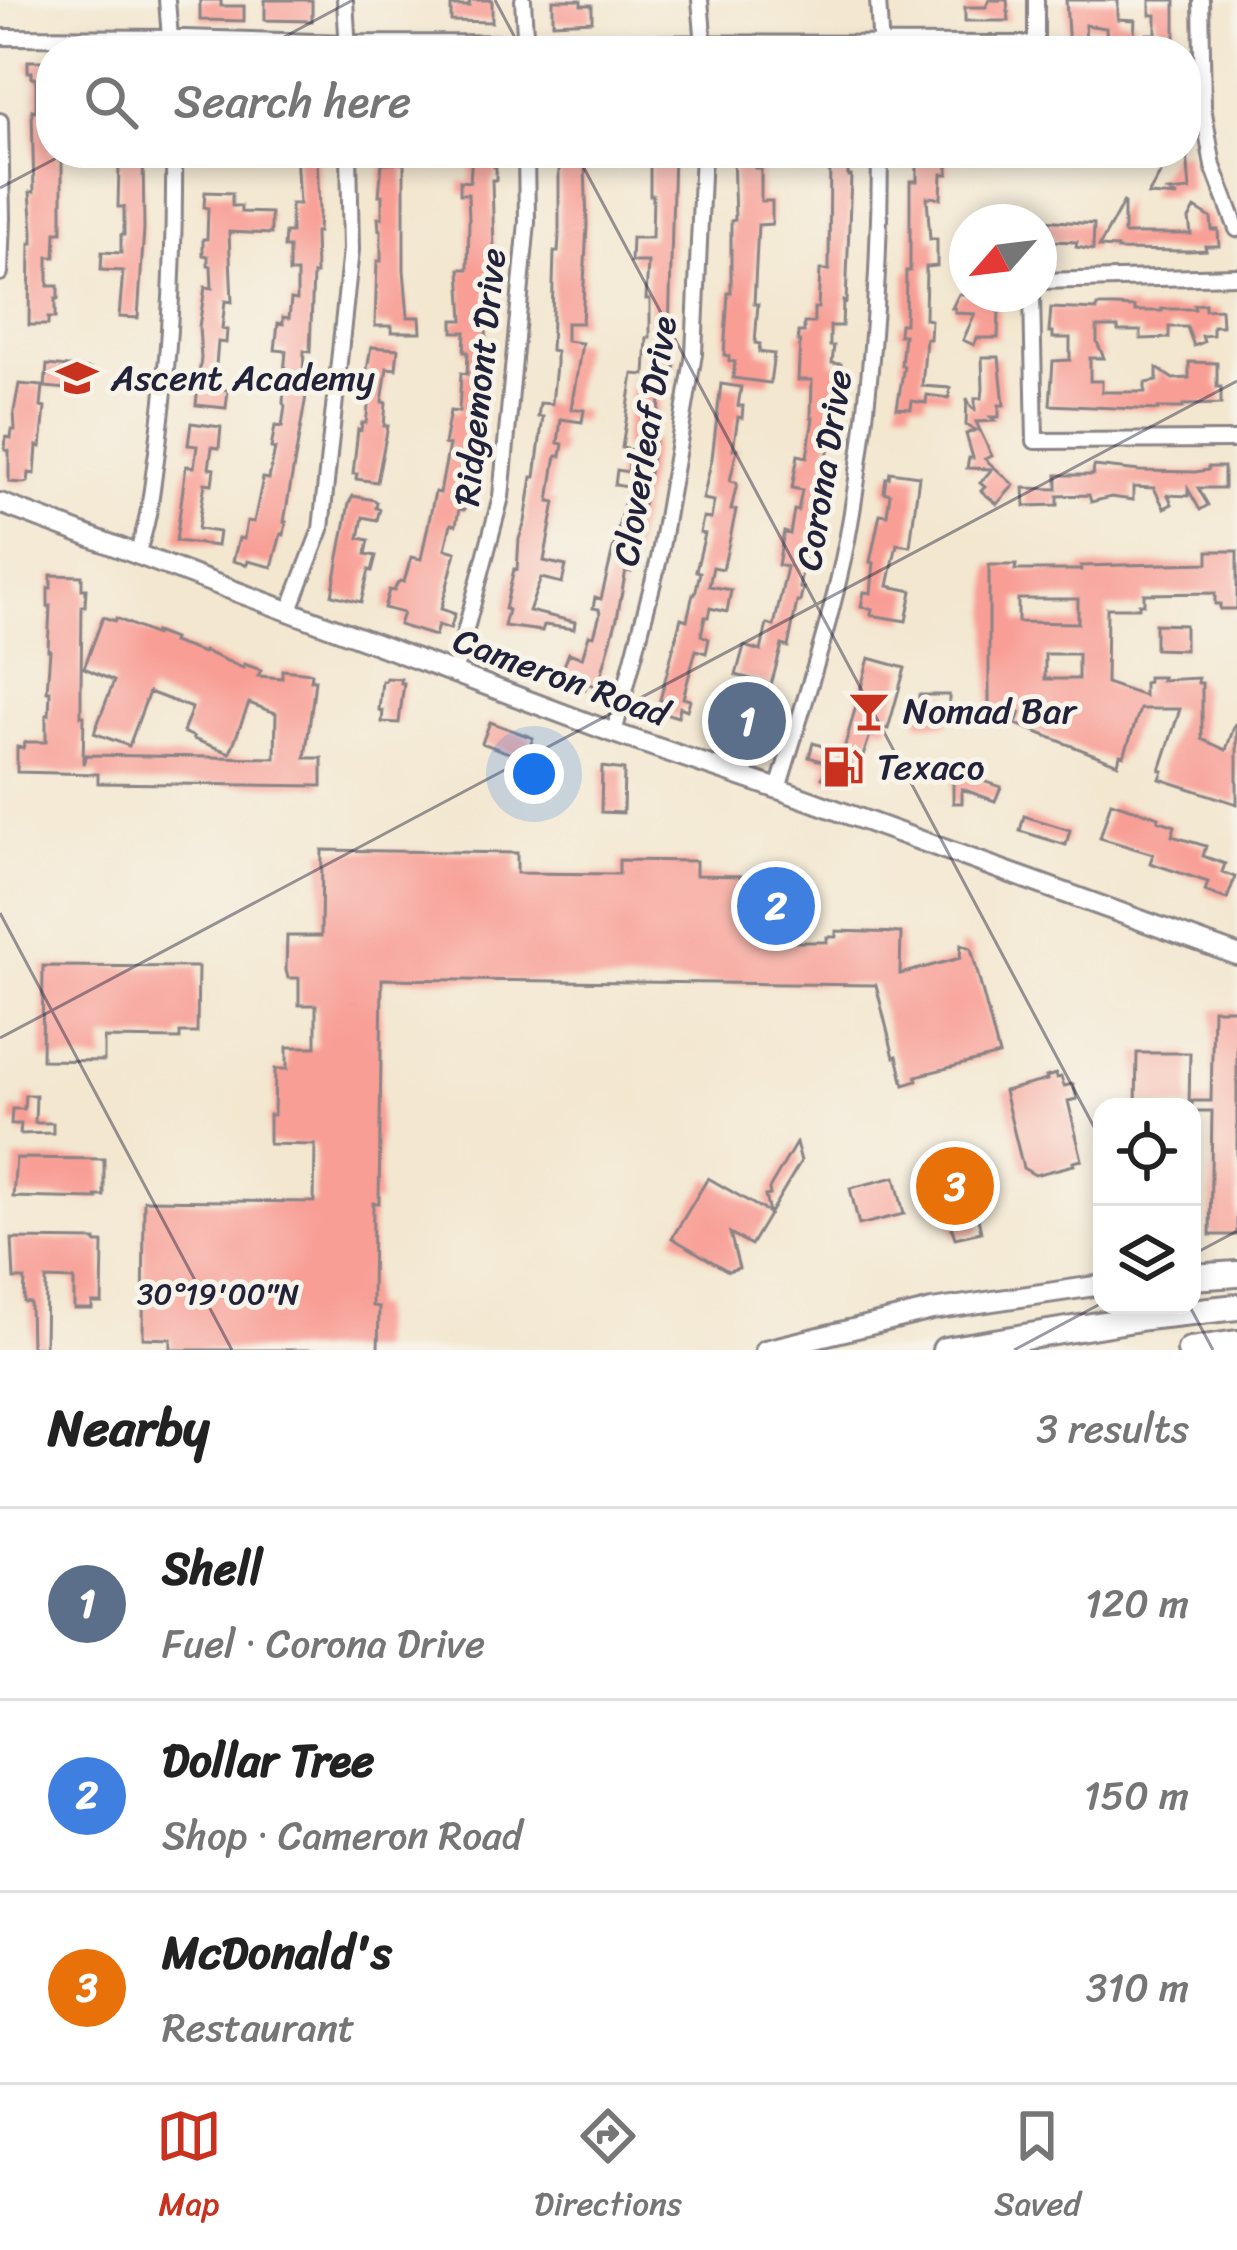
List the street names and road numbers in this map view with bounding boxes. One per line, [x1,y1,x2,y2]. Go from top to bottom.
street label: Ridgemont Drive [435,245,525,509]
street label: Cloverleaf Drive [594,312,696,570]
street label: Corona Drive [777,365,871,575]
street label: Cameron Road [444,608,681,747]

